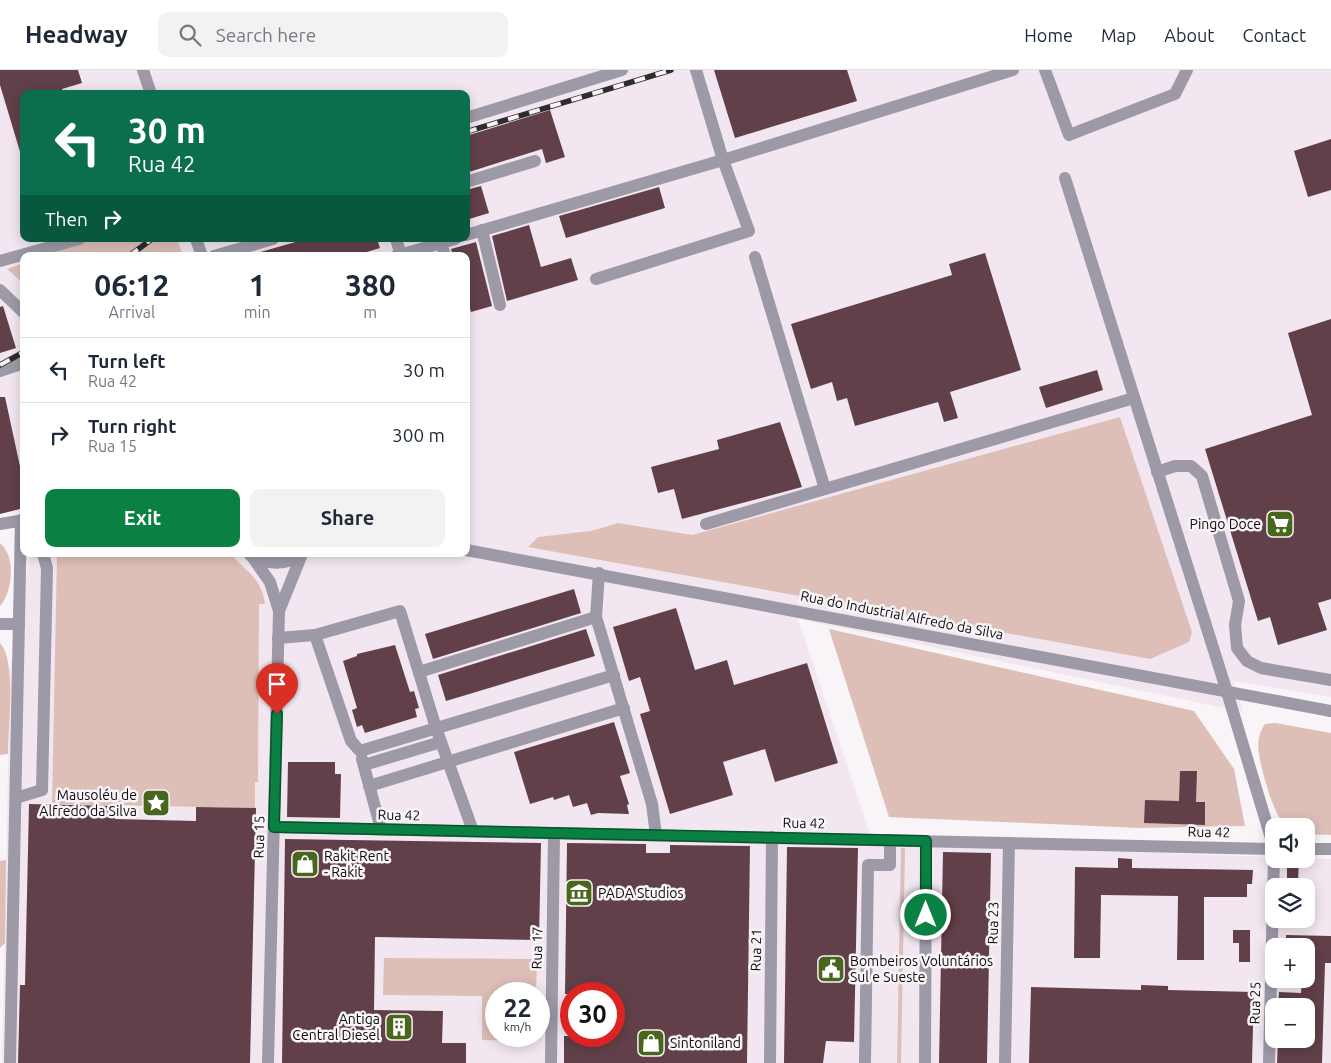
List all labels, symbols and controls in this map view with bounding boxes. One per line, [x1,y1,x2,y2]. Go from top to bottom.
search box [158,12,508,57]
text: Headway [25,21,128,48]
icon: search [176,21,204,49]
text: Search here [216,24,316,46]
text: Home [1024,25,1073,45]
text: Map [1101,25,1136,45]
text: About [1164,25,1214,45]
text: Contact [1242,25,1306,45]
icon: left [45,110,110,175]
text: 30 m [128,110,206,150]
text: Rua 42 [128,151,195,176]
icon: right [98,205,126,233]
text: Then [45,208,88,230]
text: 06:12 [94,268,169,302]
text: 1 [249,268,266,302]
text: 380 [345,268,396,302]
text: Arrival [109,303,155,321]
text: min [244,303,271,321]
text: m [363,303,377,321]
text: Turn left [88,350,166,372]
icon: left [45,356,73,384]
text: 30 m [403,359,445,381]
text: Rua 42 [88,372,137,390]
text: Turn right [88,415,176,437]
icon: right [45,421,73,449]
text: 300 m [392,424,445,446]
text: Rua 15 [88,437,137,455]
button: Exit [45,489,240,547]
button: Share [250,489,445,547]
supermarket icon: Pingo Doce [1265,509,1295,539]
place label: Pingo Doce [1190,516,1261,532]
street label: Rua do Industrial Alfredo da Silva [799,587,1005,643]
pin [256,663,298,714]
icon: arrive [263,670,291,698]
place label: Mausoléu de Alfredo da Silva [39,787,137,819]
place icon: Mausoléu de Alfredo da Silva [141,788,171,818]
street label: Rua 42 [377,807,421,823]
street label: Rua 15 [251,815,267,859]
street label: Rua 42 [782,815,826,831]
map controls [1265,818,1315,1048]
button: sound [1265,818,1315,868]
street label: Rua 42 [1187,824,1231,840]
place label: Rakit Rent - Rakit [324,848,389,880]
shop icon: Rakit Rent - Rakit [290,849,320,879]
museum icon: PADA Studios [564,878,594,908]
button: layers [1265,878,1315,928]
place label: PADA Studios [598,885,684,901]
position arrow [899,888,951,940]
street label: Rua 23 [985,901,1001,945]
street label: Rua 17 [529,926,545,970]
street label: Rua 21 [748,928,764,972]
button: + [1265,938,1315,988]
place label: Bombeiros Voluntários Sul e Sueste [850,953,993,985]
public building icon: Bombeiros Voluntários Sul e Sueste [816,954,846,984]
street label: Rua 25 [1247,981,1263,1025]
speed limit sign: 30 [560,982,625,1047]
text: 22 [503,994,532,1022]
button: − [1265,998,1315,1048]
place label: Antiga Central Diesel [292,1011,380,1043]
building icon: Antiga Central Diesel [384,1012,414,1042]
text: km/h [504,1020,531,1033]
shop icon: Sintoniland [636,1028,666,1058]
place label: Sintoniland [670,1035,741,1051]

